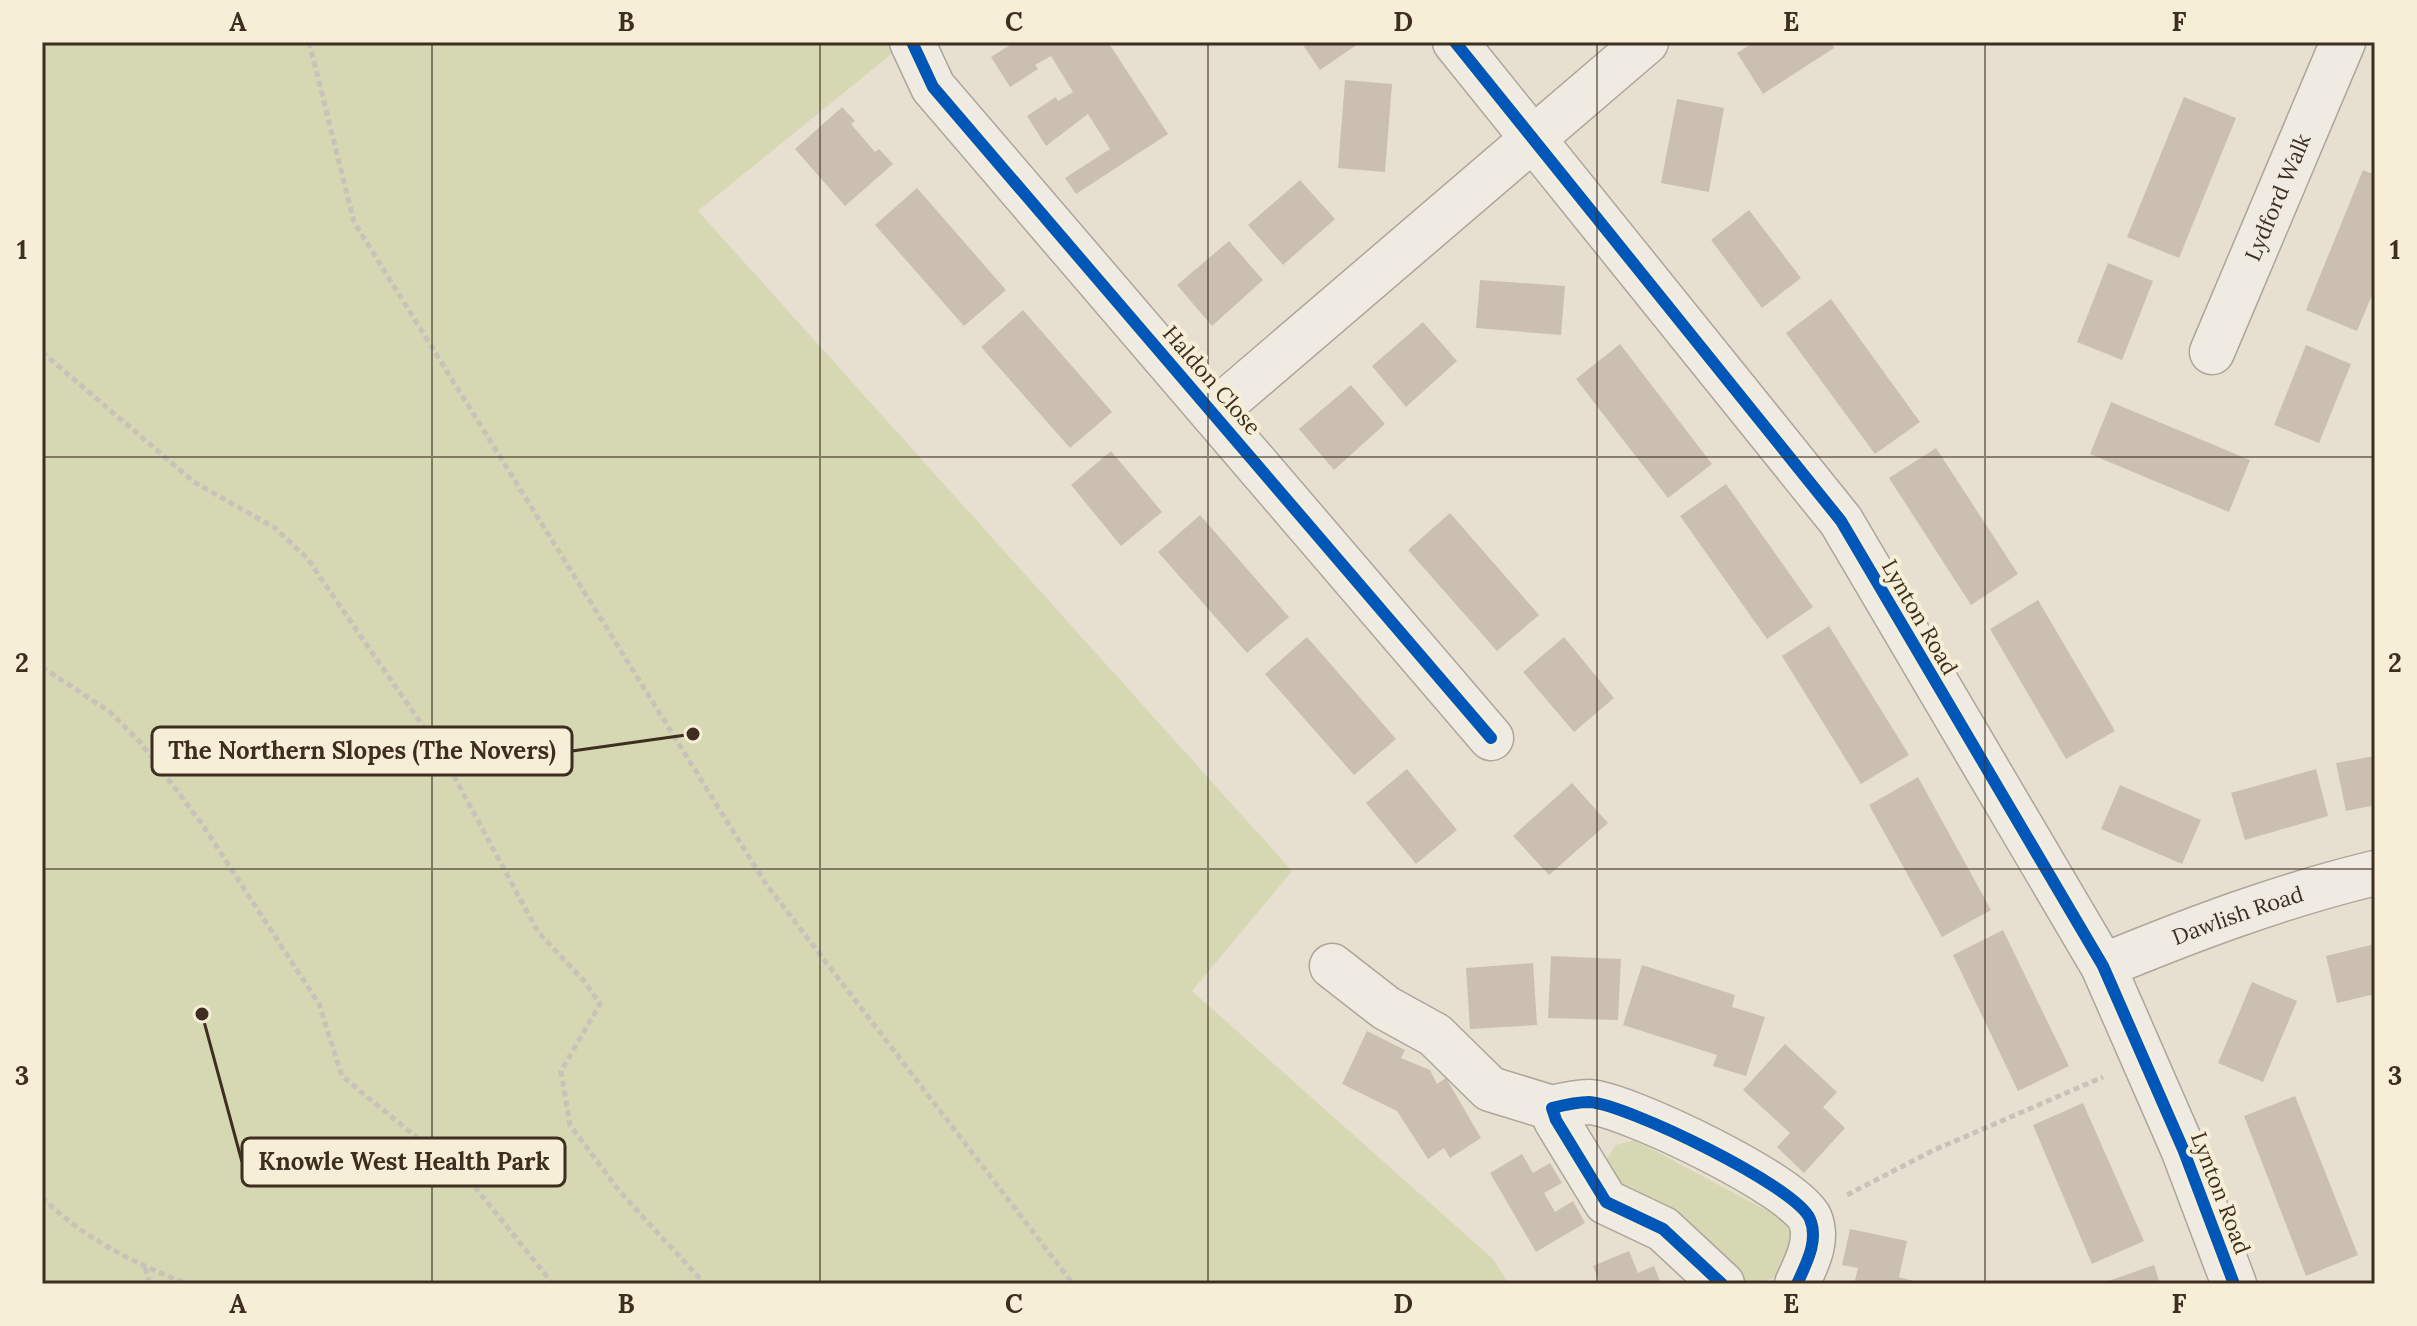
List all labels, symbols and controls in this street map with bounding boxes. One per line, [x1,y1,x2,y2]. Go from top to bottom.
text: A [229,5,247,38]
text: B [617,5,635,38]
text: C [1005,5,1023,38]
text: D [1393,5,1413,38]
text: E [1783,5,1799,38]
text: F [2172,5,2187,38]
street label: Lydford Walk [2238,129,2317,265]
text: 1 [17,233,27,266]
text: 1 [2390,233,2400,266]
street label: Haldon Close [1157,320,1267,440]
street label: Lynton Road [1876,554,1964,680]
text: 2 [15,646,29,679]
text: 2 [2388,646,2402,679]
callout: The Northern Slopes (The Novers) [152,727,572,775]
text: The Northern Slopes (The Novers) [168,735,556,766]
street label: Dawlish Road [2168,879,2307,951]
text: 3 [15,1059,29,1092]
text: 3 [2388,1059,2402,1092]
street label: Lynton Road [2185,1128,2257,1258]
callout: Knowle West Health Park [242,1138,565,1186]
text: Knowle West Health Park [258,1146,550,1177]
text: A [229,1287,247,1320]
text: B [617,1287,635,1320]
text: C [1005,1287,1023,1320]
text: D [1393,1287,1413,1320]
text: E [1783,1287,1799,1320]
text: F [2172,1287,2187,1320]

